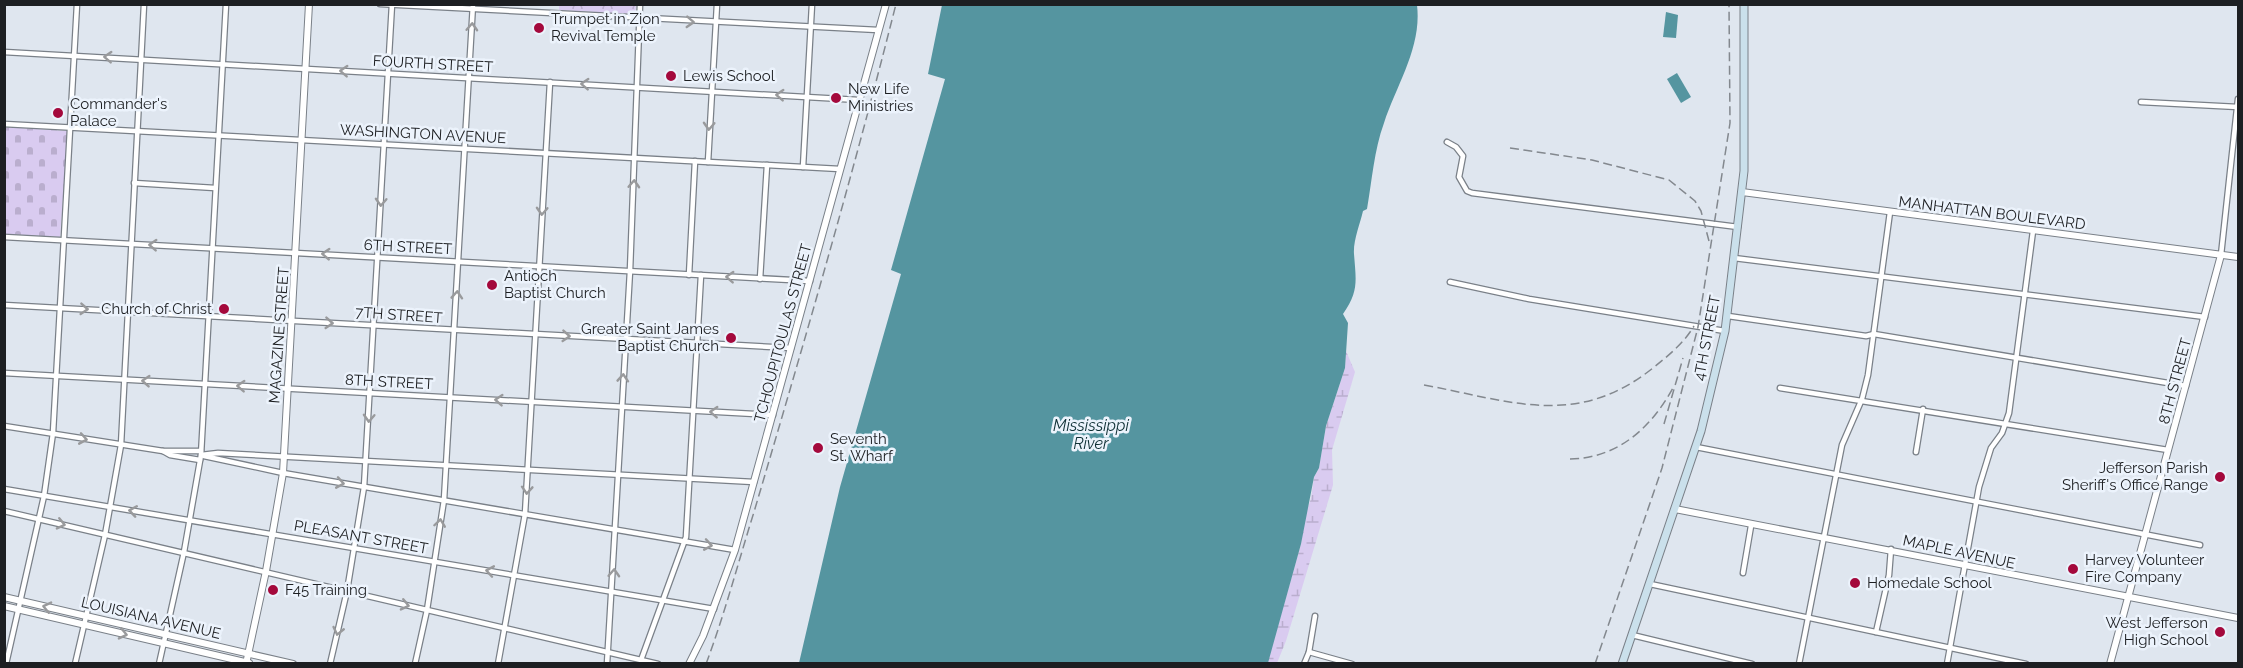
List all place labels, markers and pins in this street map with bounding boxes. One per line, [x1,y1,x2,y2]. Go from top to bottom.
place label: Trumpet in Zion Revival Temple [551,10,660,45]
marker: Trumpet in Zion Revival Temple [532,21,546,35]
place label: Lewis School [683,67,776,85]
marker: Lewis School [664,69,678,83]
place label: New Life Ministries [848,80,913,115]
marker: New Life Ministries [829,91,843,105]
place label: Commander's Palace [70,95,167,130]
marker: Commander's Palace [51,106,65,120]
place label: Antioch Baptist Church [504,267,606,302]
marker: Antioch Baptist Church [485,278,499,292]
place label: Church of Christ [101,300,212,318]
marker: Church of Christ [217,302,231,316]
place label: Greater Saint James Baptist Church [581,320,719,355]
marker: Greater Saint James Baptist Church [724,331,738,345]
place label: Seventh St. Wharf [830,430,894,465]
marker: Seventh St. Wharf [811,441,825,455]
place label: Jefferson Parish Sheriff's Office Range [2062,459,2208,494]
marker: Jefferson Parish Sheriff's Office Range [2213,470,2227,484]
place label: Harvey Volunteer Fire Company [2085,551,2205,586]
marker: Harvey Volunteer Fire Company [2066,562,2080,576]
place label: Homedale School [1867,574,1993,592]
marker: Homedale School [1848,576,1862,590]
place label: F45 Training [285,581,367,599]
marker: F45 Training [266,583,280,597]
place label: West Jefferson High School [2106,614,2209,649]
marker: West Jefferson High School [2213,625,2227,639]

